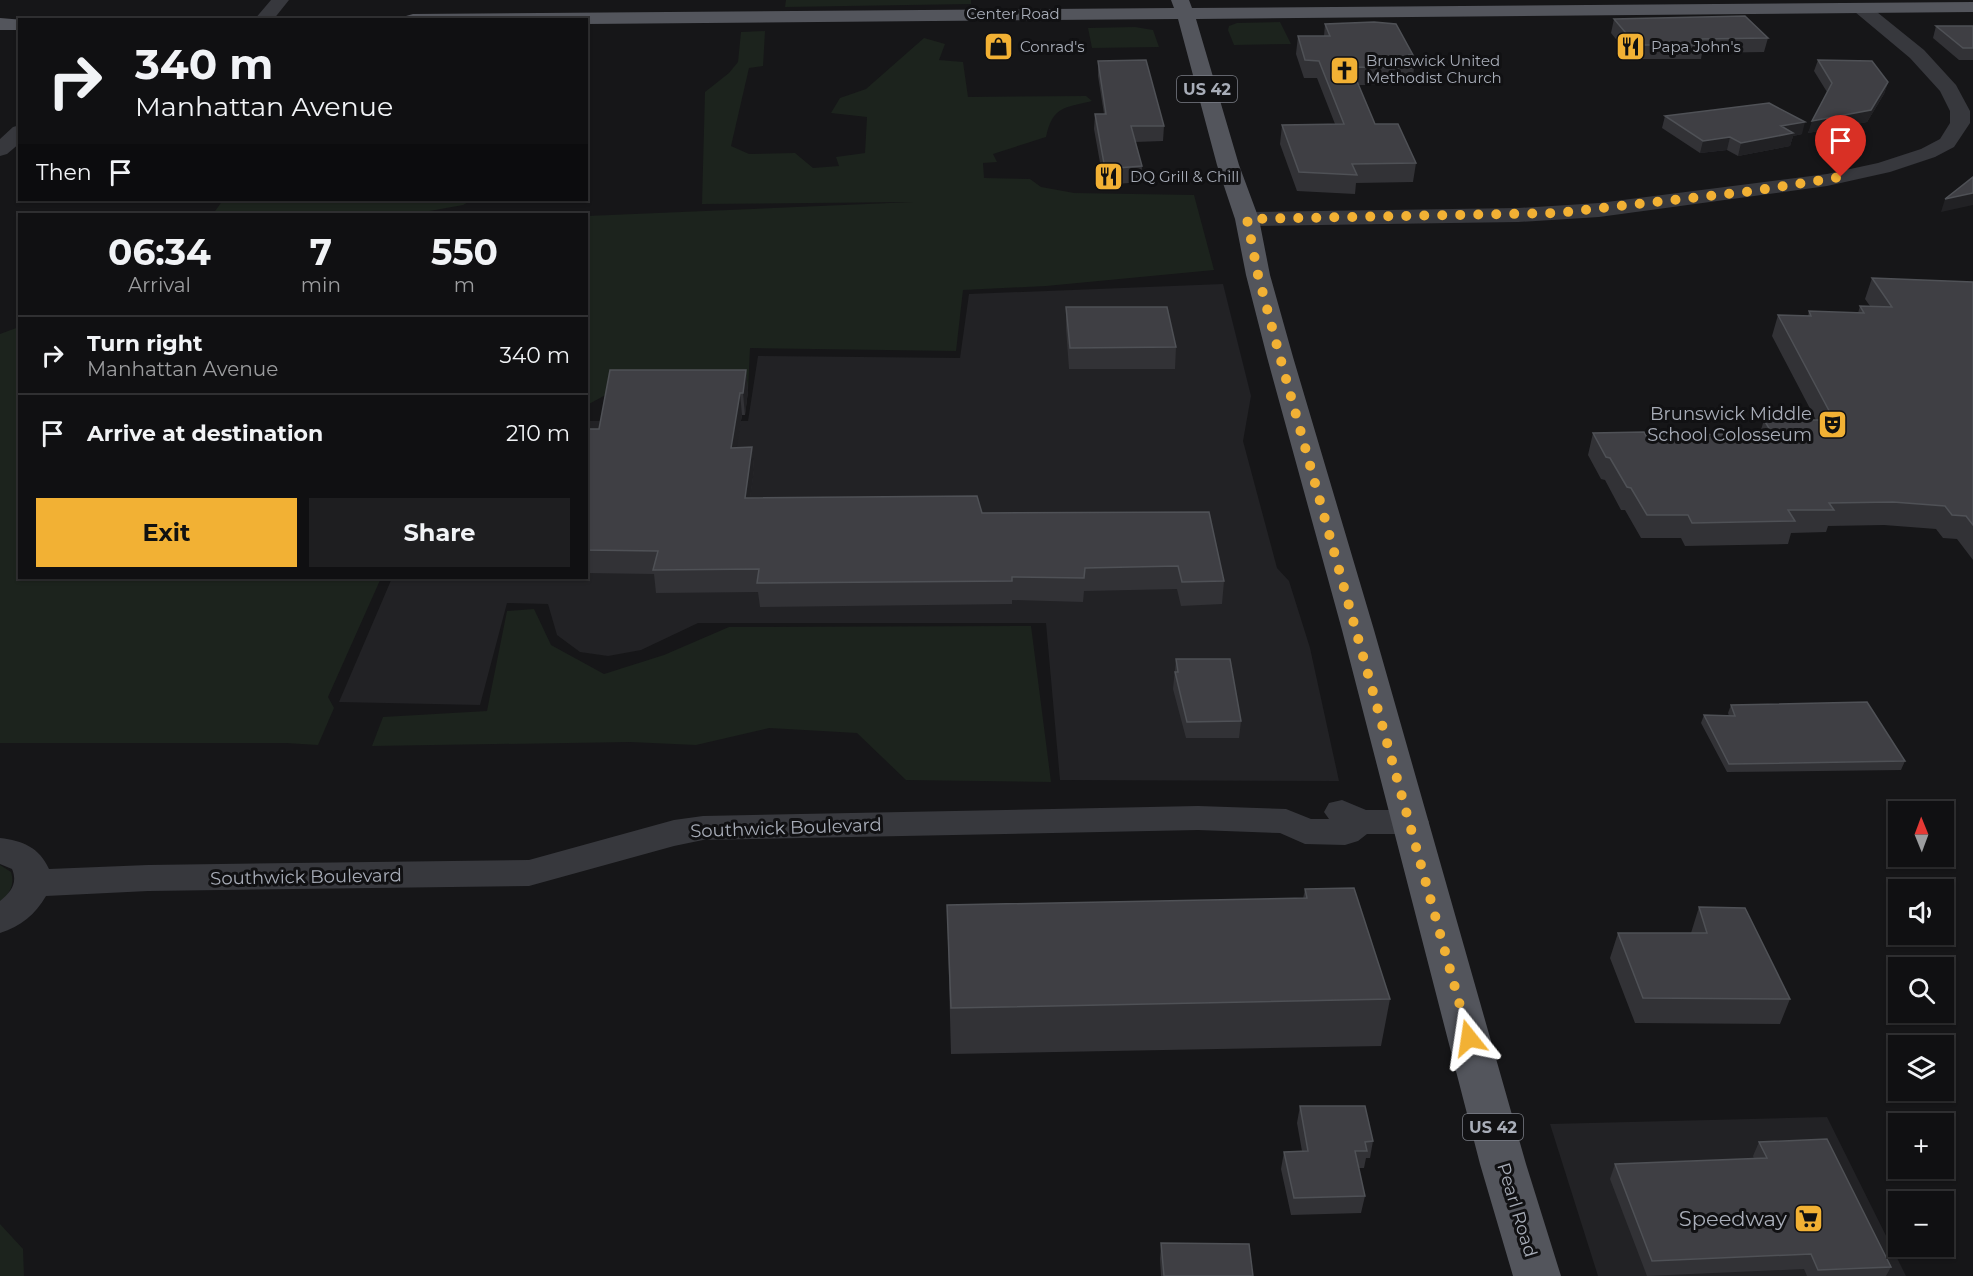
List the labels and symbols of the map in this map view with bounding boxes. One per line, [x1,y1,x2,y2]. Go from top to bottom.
street label: Center Road [966,4,1060,23]
shop icon: Conrad's [983,31,1015,63]
restaurant icon: Papa John's [1614,31,1646,63]
place label: Conrad's [1020,37,1085,56]
place label: Papa John's [1651,37,1741,56]
place label: Brunswick United Methodist Church [1366,51,1502,87]
church icon: Brunswick United Methodist Church [1329,54,1361,86]
road number: US 42 [1177,76,1237,102]
pin [1815,115,1866,177]
restaurant icon: DQ Grill & Chill [1093,161,1125,193]
place label: DQ Grill & Chill [1130,167,1239,186]
place label: Brunswick Middle School Colosseum [1647,403,1812,446]
theatre icon: Brunswick Middle School Colosseum [1817,408,1849,440]
north arrow [1888,801,1954,867]
street label: Southwick Boulevard [690,814,882,842]
street label: Southwick Boulevard [210,864,402,890]
position arrow [1437,1006,1501,1070]
road number: US 42 [1463,1114,1523,1140]
street label: Pearl Road [1492,1160,1542,1260]
supermarket icon: Speedway [1792,1203,1824,1235]
place label: Speedway [1679,1206,1788,1231]

